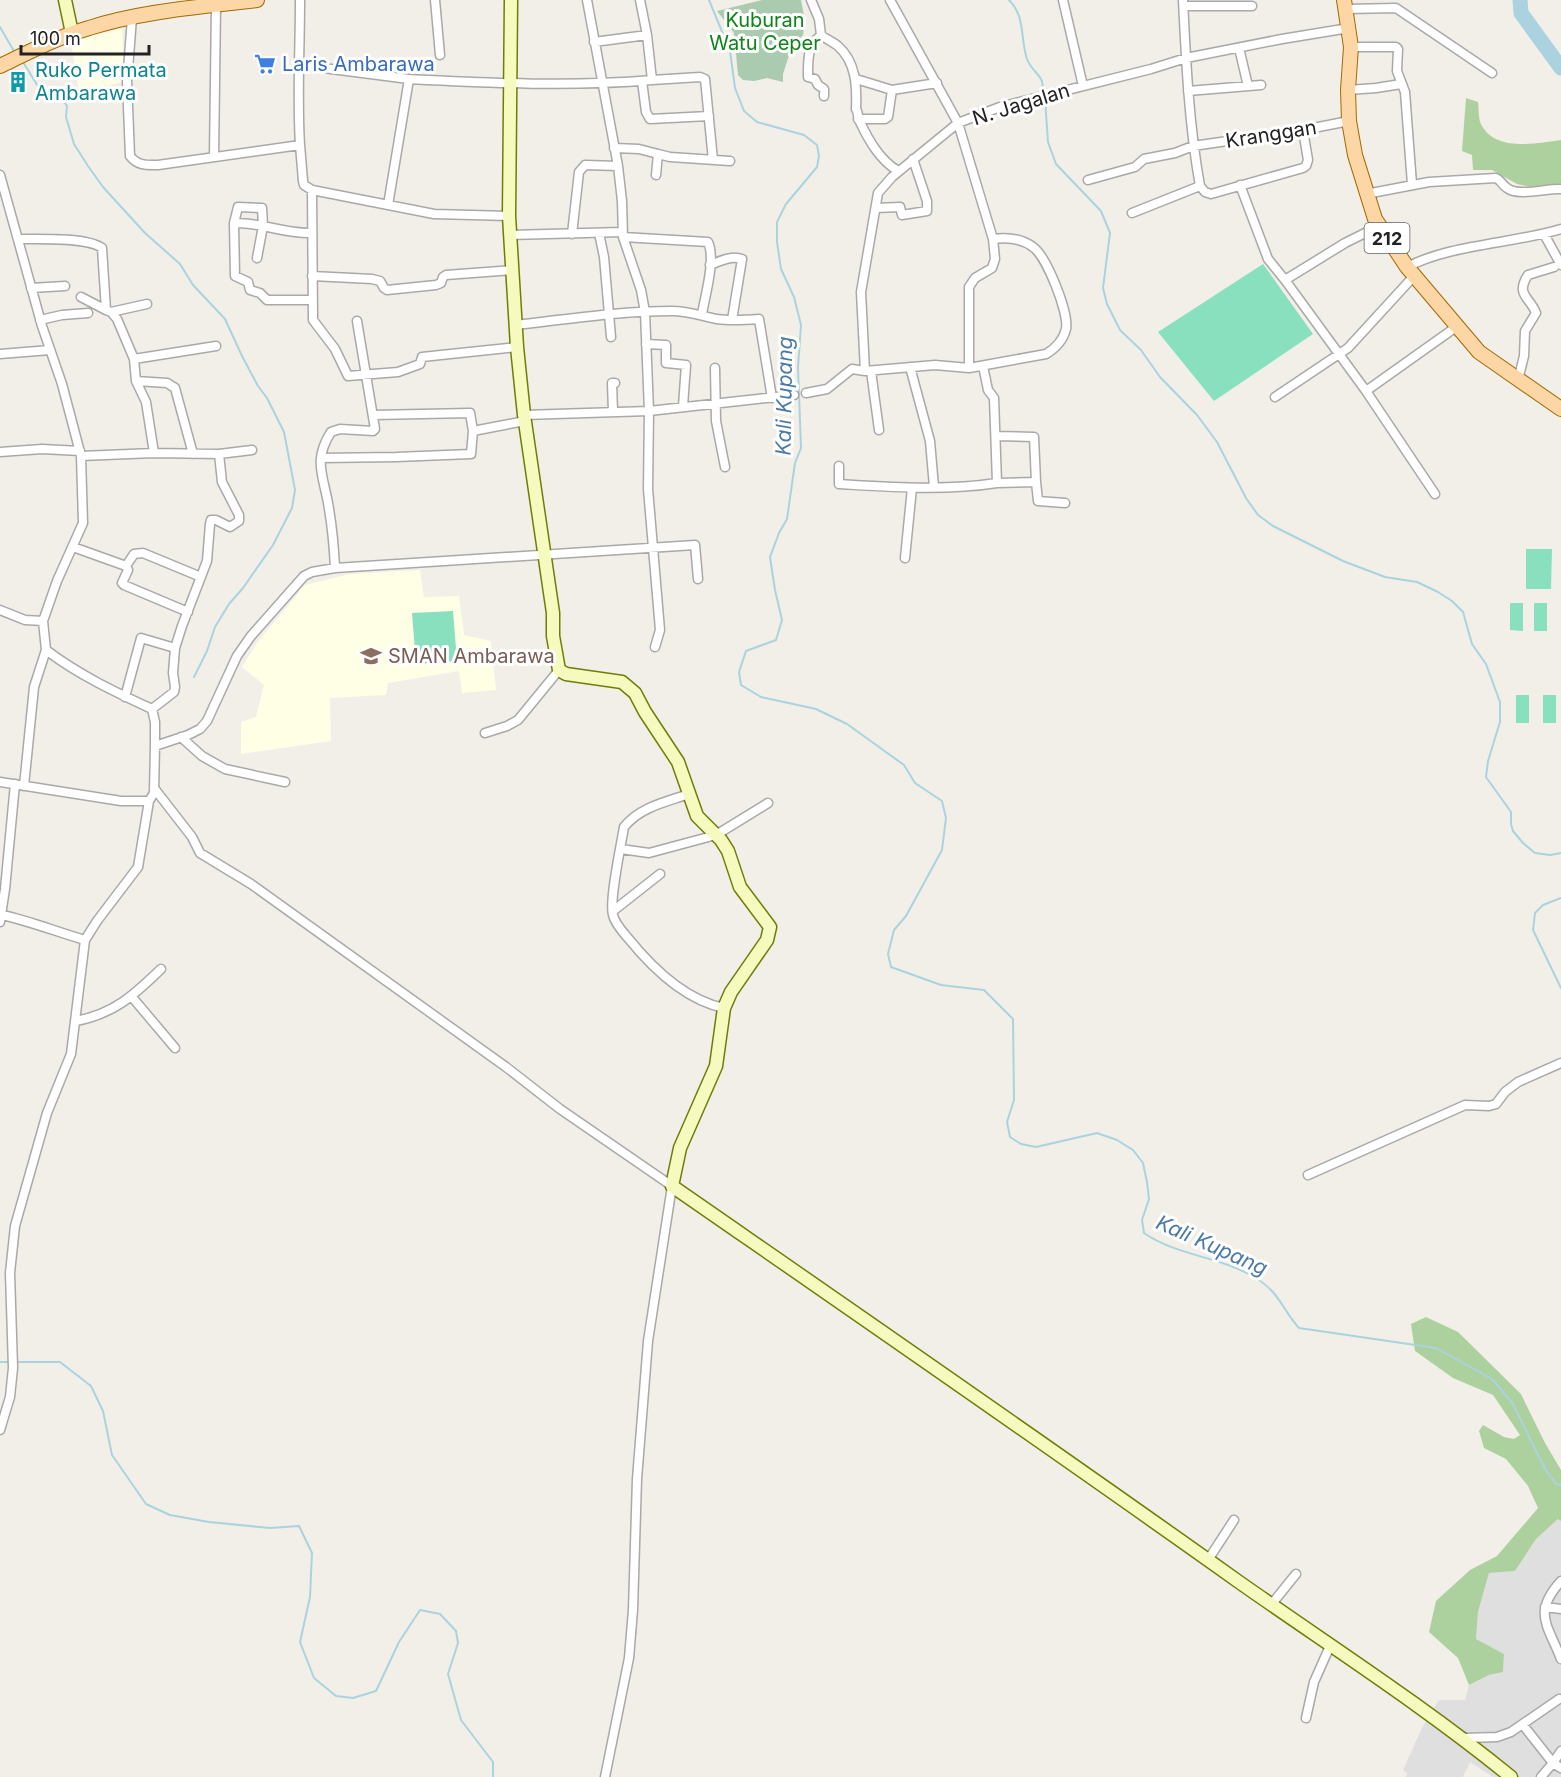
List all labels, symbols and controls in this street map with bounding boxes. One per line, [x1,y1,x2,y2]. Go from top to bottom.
park label: Kuburan Watu Ceper [709,8,821,55]
scale bar [21,18,148,56]
text: 100 m [30,28,81,49]
supermarket icon: Laris Ambarawa [253,52,277,76]
place label: Laris Ambarawa [282,52,435,76]
place label: Ruko Permata Ambarawa [35,58,167,105]
building icon: Ruko Permata Ambarawa [6,70,30,94]
street label: N. Jagalan [969,78,1073,130]
street label: Kranggan [1224,115,1318,153]
road number: 212 [1364,223,1410,253]
water label: Kali Kupang [770,336,798,456]
school or university icon: SMAN Ambarawa [359,644,383,668]
place label: SMAN Ambarawa [388,644,555,668]
water label: Kali Kupang [1152,1209,1272,1281]

